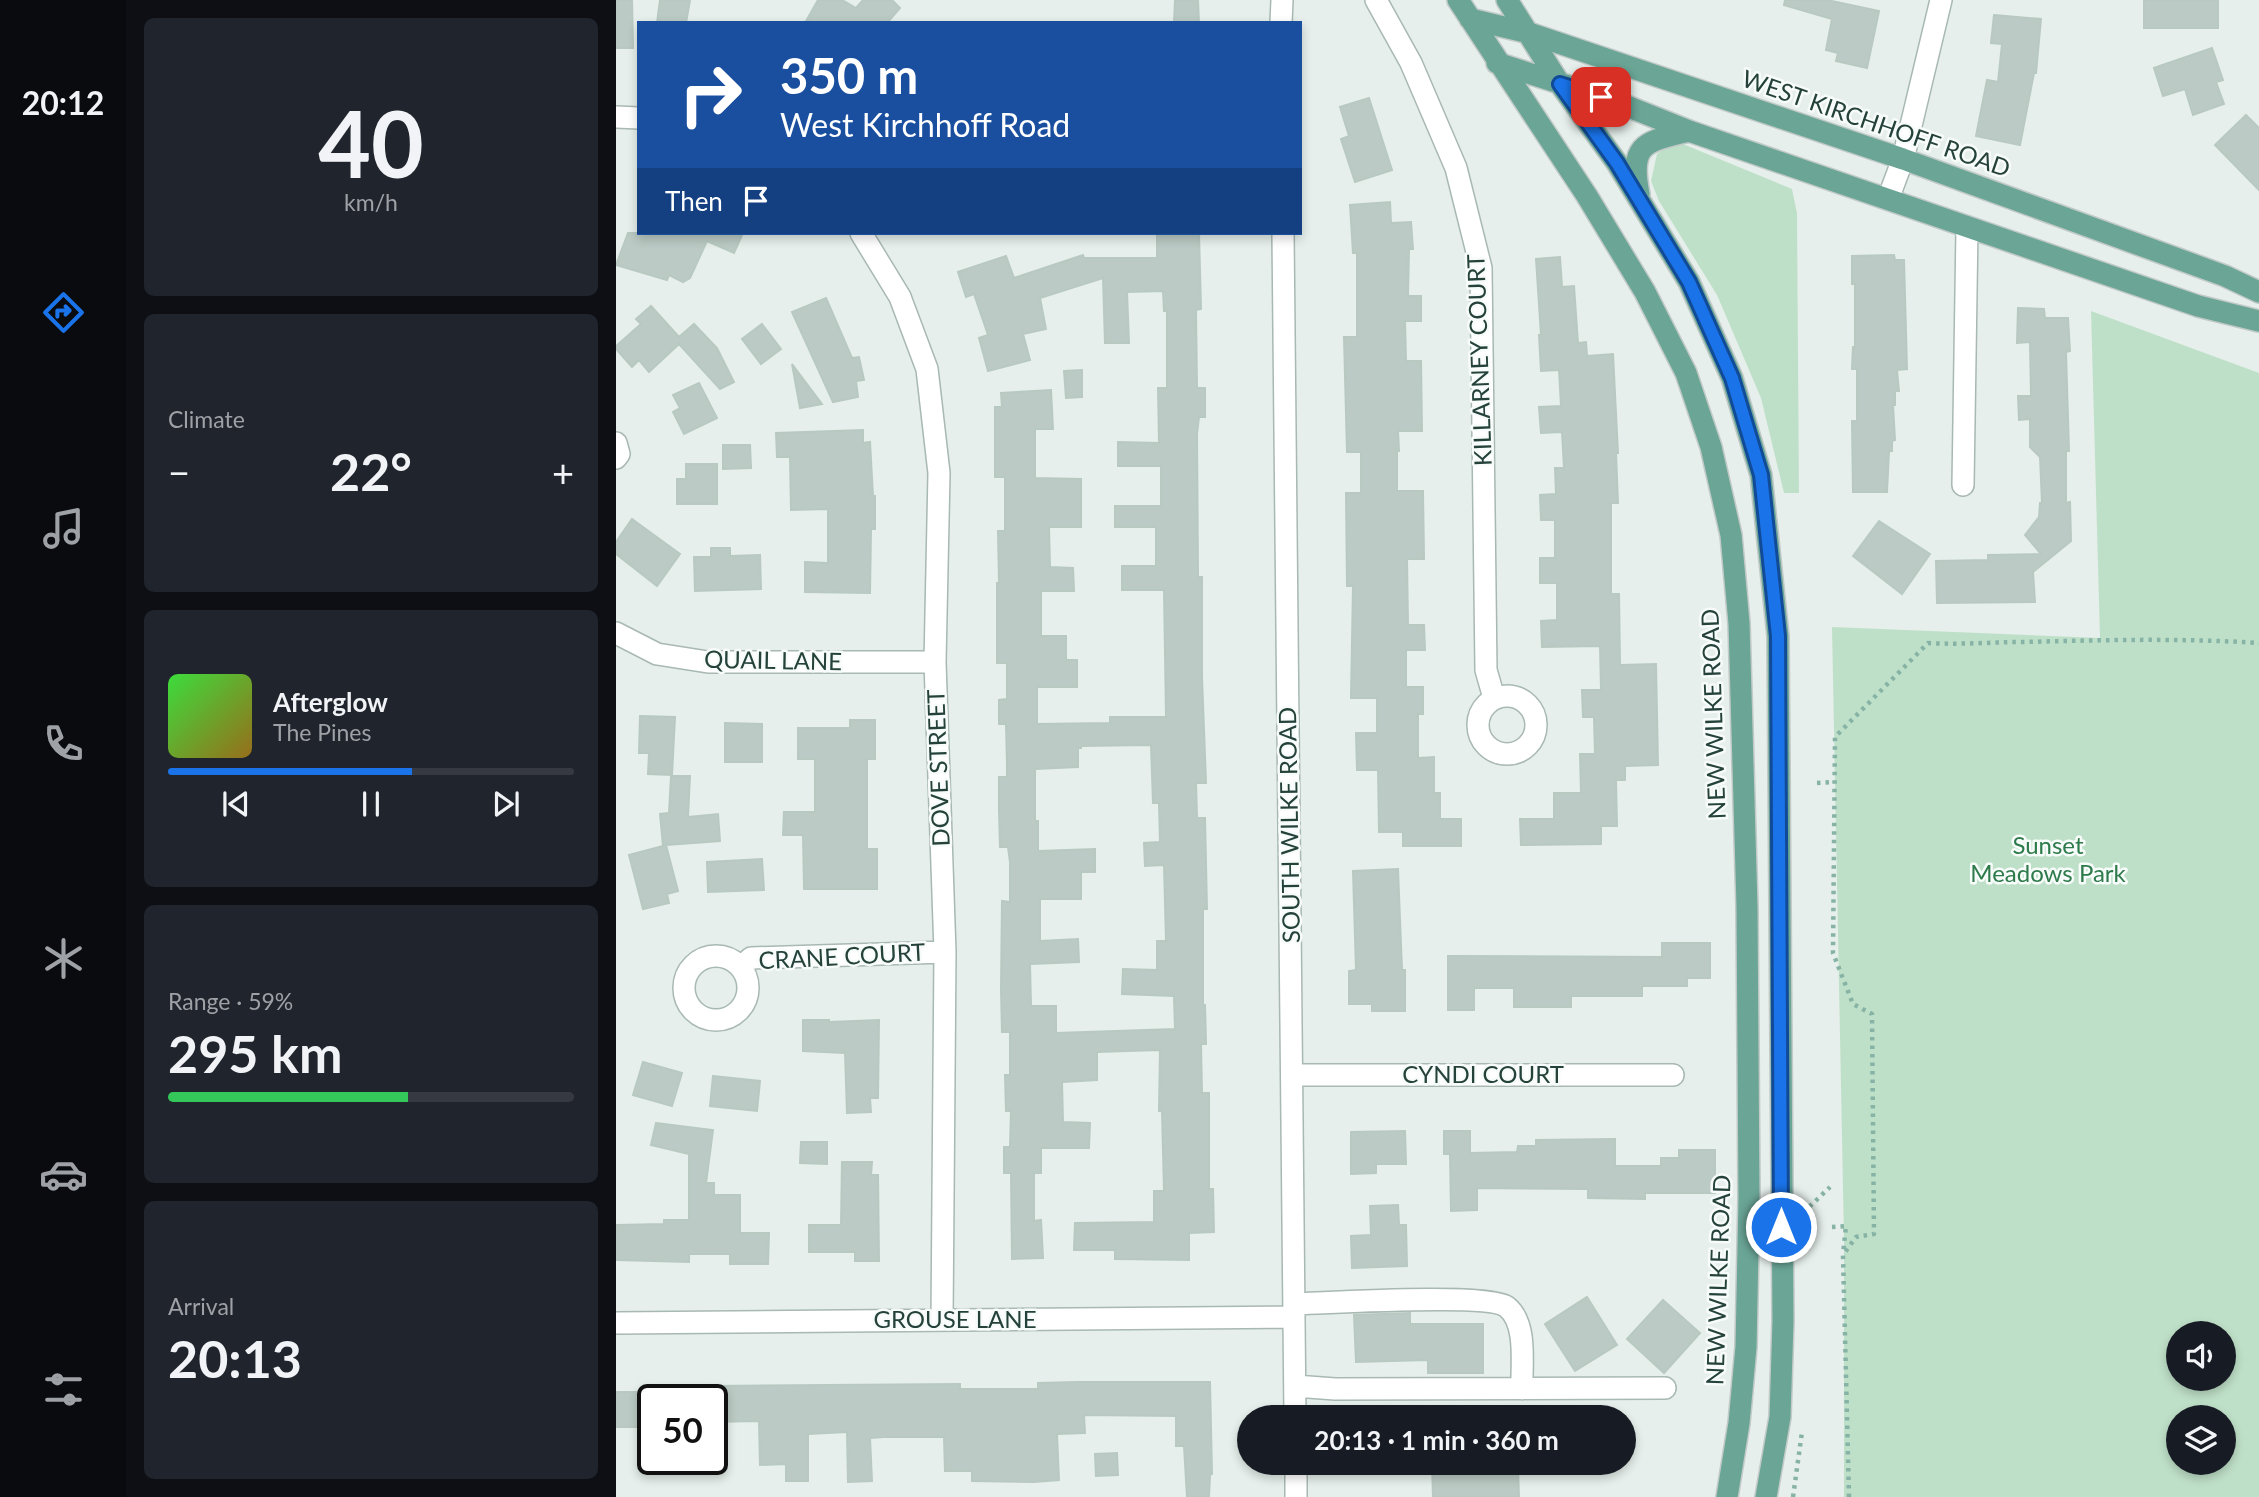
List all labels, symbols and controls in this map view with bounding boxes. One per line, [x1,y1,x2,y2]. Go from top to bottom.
text: 350 m [780,46,918,104]
icon: right [665,49,756,140]
street label: WEST KIRCHHOFF ROAD [1739,63,2014,182]
pin [1571,67,1631,127]
icon: arrive [1582,78,1620,116]
text: 20:12 [22,83,104,122]
text: 40 [318,88,424,197]
text: West Kirchhoff Road [780,105,1070,144]
icon: arrive [737,182,775,220]
text: Then [665,185,723,217]
text: km/h [344,188,398,216]
street label: KILLARNEY COURT [1460,254,1497,467]
icon: directions [39,288,88,337]
text: Climate [168,405,245,433]
text: 22° [330,440,412,502]
text: − [168,449,190,495]
text: + [552,449,574,495]
icon: music [39,504,88,553]
street label: NEW WILKE ROAD [1694,608,1731,820]
street label: QUAIL LANE [704,644,842,675]
text: Afterglow [273,686,388,718]
street label: DOVE STREET [920,689,955,847]
street label: SOUTH WILKE ROAD [1272,707,1305,943]
text: The Pines [273,718,371,746]
icon: phone [39,719,88,768]
icon: previous [217,785,255,823]
icon: pause [352,785,390,823]
icon: next [487,785,525,823]
park label: Sunset Meadows Park [1970,830,2127,887]
icon: climate [39,934,88,983]
street label: CRANE COURT [758,937,926,974]
text: Range · 59% [168,987,293,1015]
text: 295 km [168,1022,342,1084]
street label: CYNDI COURT [1402,1059,1564,1088]
icon: car [39,1150,88,1199]
street label: NEW WILKE ROAD [1699,1174,1736,1386]
position arrow [1744,1190,1818,1264]
text: Arrival [168,1292,234,1320]
street label: GROUSE LANE [873,1304,1037,1333]
map controls [2166,1321,2236,1475]
button: sound [2166,1321,2236,1391]
text: 20:13 [168,1327,302,1389]
icon: filters [39,1365,88,1414]
speed limit sign: 50 [637,1384,728,1475]
button: layers [2166,1405,2236,1475]
text: 20:13 · 1 min · 360 m [1314,1424,1559,1456]

